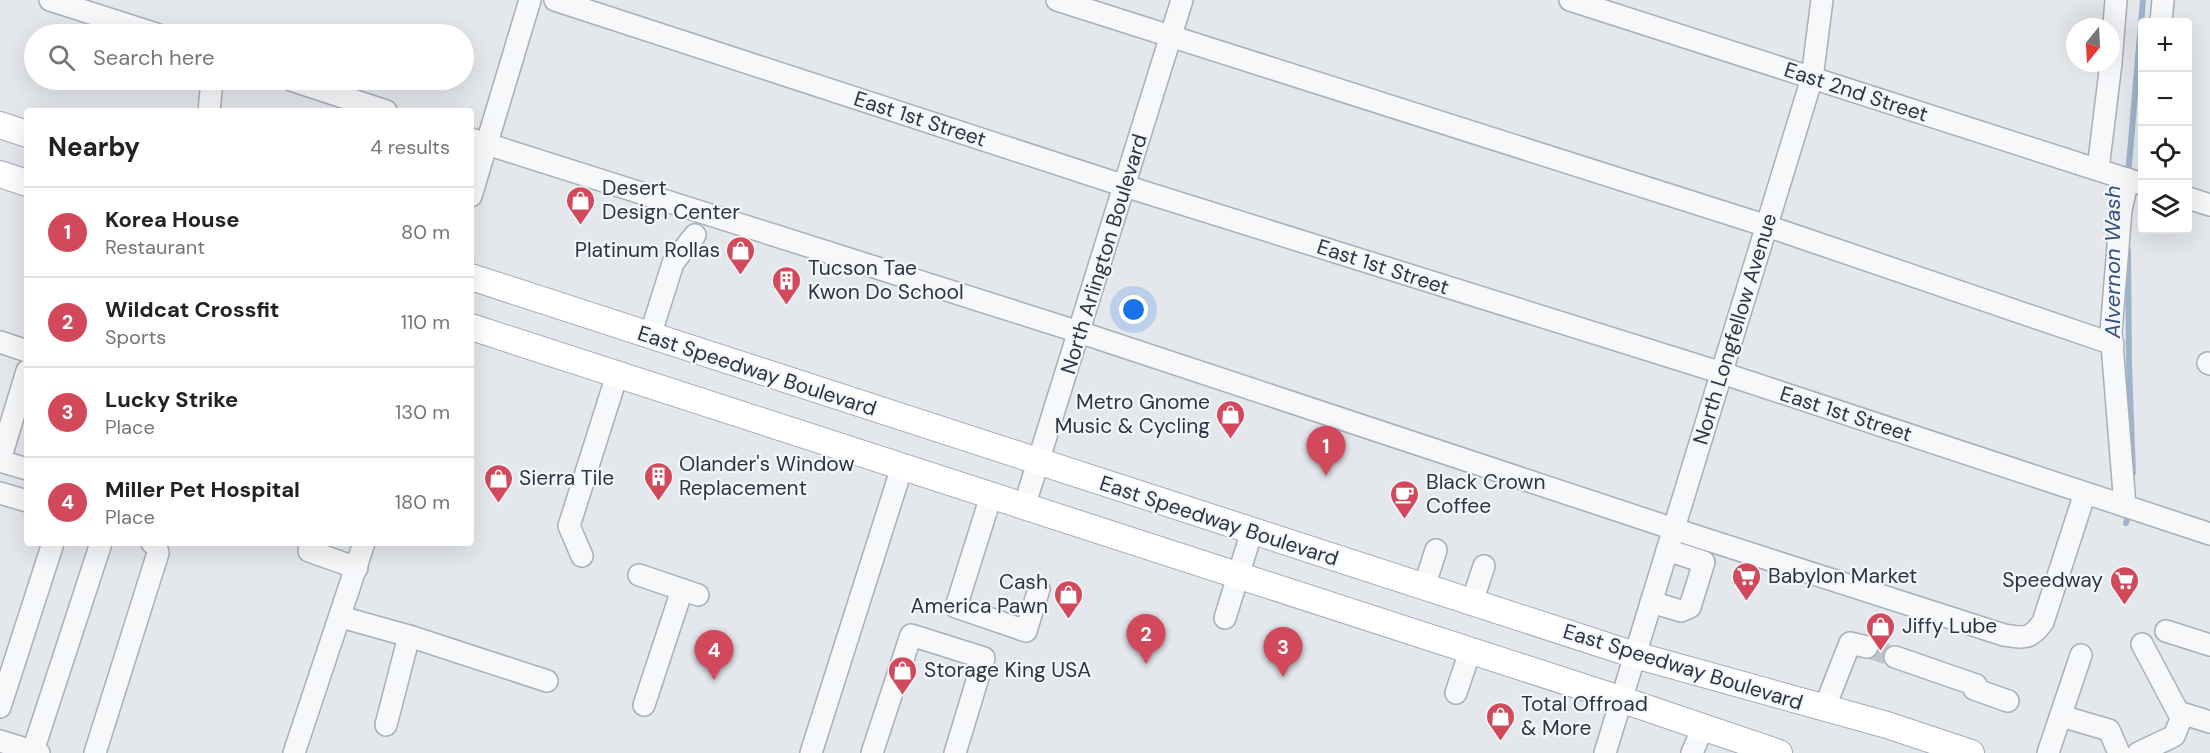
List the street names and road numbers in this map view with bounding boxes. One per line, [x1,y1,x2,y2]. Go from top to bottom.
street label: East 2nd Street [1781,56,1931,128]
street label: East 1st Street [850,84,990,154]
street label: North Arlington Boulevard [1054,131,1154,377]
street label: North Longfellow Avenue [1686,210,1784,448]
street label: East 1st Street [1313,232,1453,302]
street label: East Speedway Boulevard [634,319,880,423]
street label: East 1st Street [1776,379,1916,449]
street label: East Speedway Boulevard [1096,469,1342,573]
street label: East Speedway Boulevard [1560,617,1806,717]

